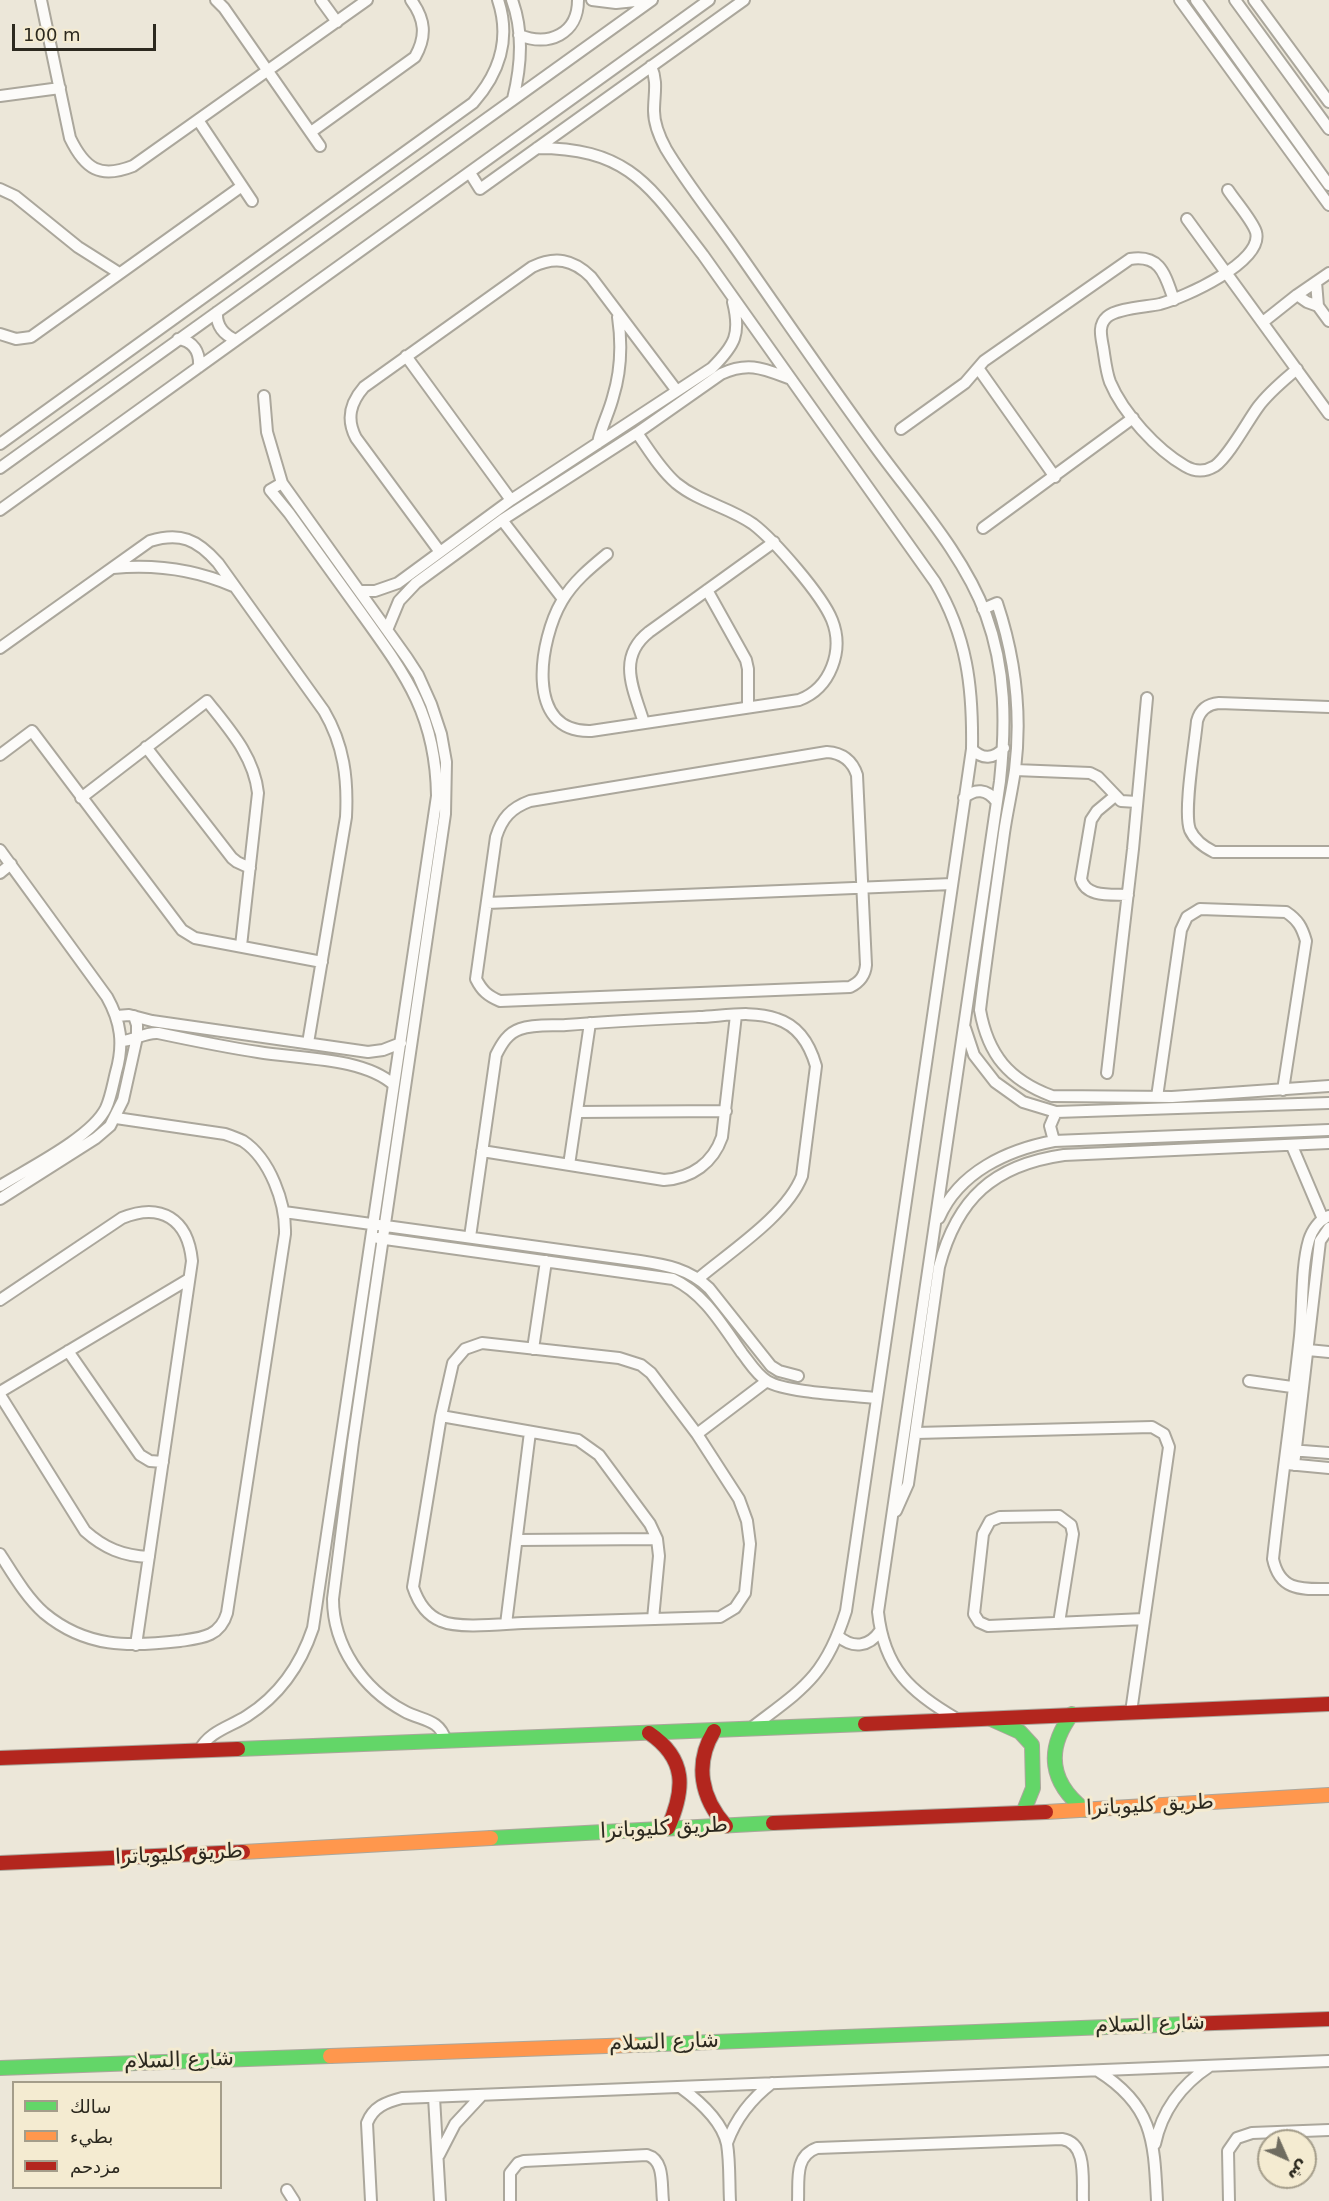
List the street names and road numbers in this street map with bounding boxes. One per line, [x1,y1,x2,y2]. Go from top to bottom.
street label: طريق كليوباترا [1085,1790,1215,1822]
street label: طريق كليوباترا [599,1813,729,1845]
street label: طريق كليوباترا [114,1839,244,1871]
street label: شارع السلام [1095,2010,1205,2040]
street label: شارع السلام [609,2028,719,2058]
street label: شارع السلام [124,2046,234,2076]

